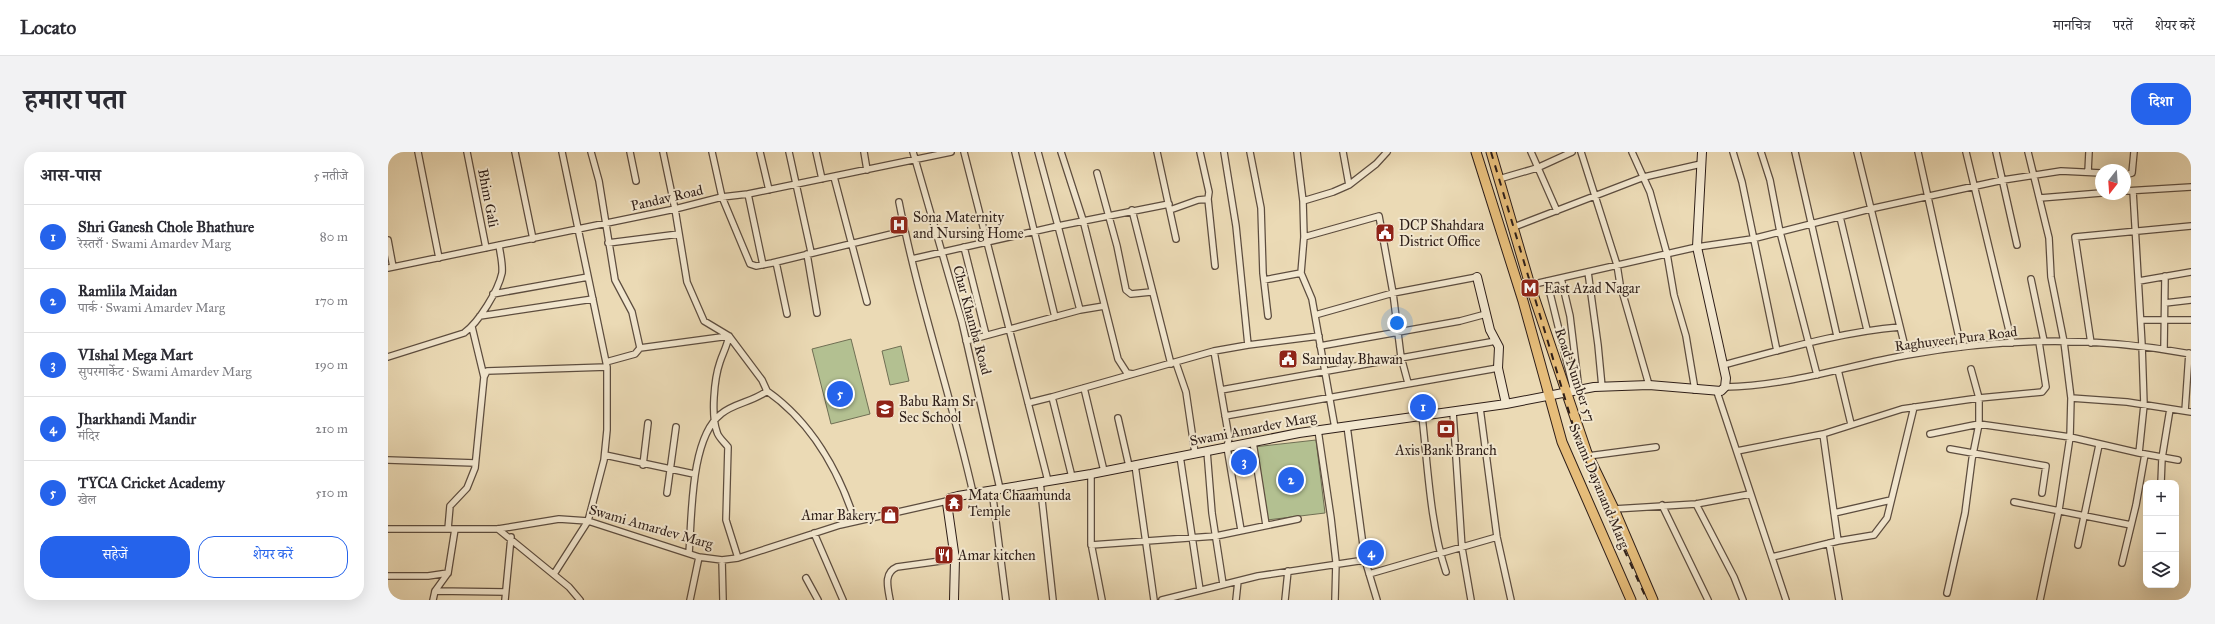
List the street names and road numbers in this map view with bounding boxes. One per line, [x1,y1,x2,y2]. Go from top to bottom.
street label: Bhim Gali [474,167,502,229]
street label: Pandav Road [629,181,705,215]
street label: Char Khamba Road [949,264,995,376]
street label: Raghuveer Pura Road [1894,323,2018,355]
street label: Road Number 57 [1551,326,1599,424]
street label: Swami Amardev Marg [1188,408,1318,450]
street label: Swami Dayanand Marg [1565,421,1633,551]
street label: Swami Amardev Marg [587,501,716,553]

